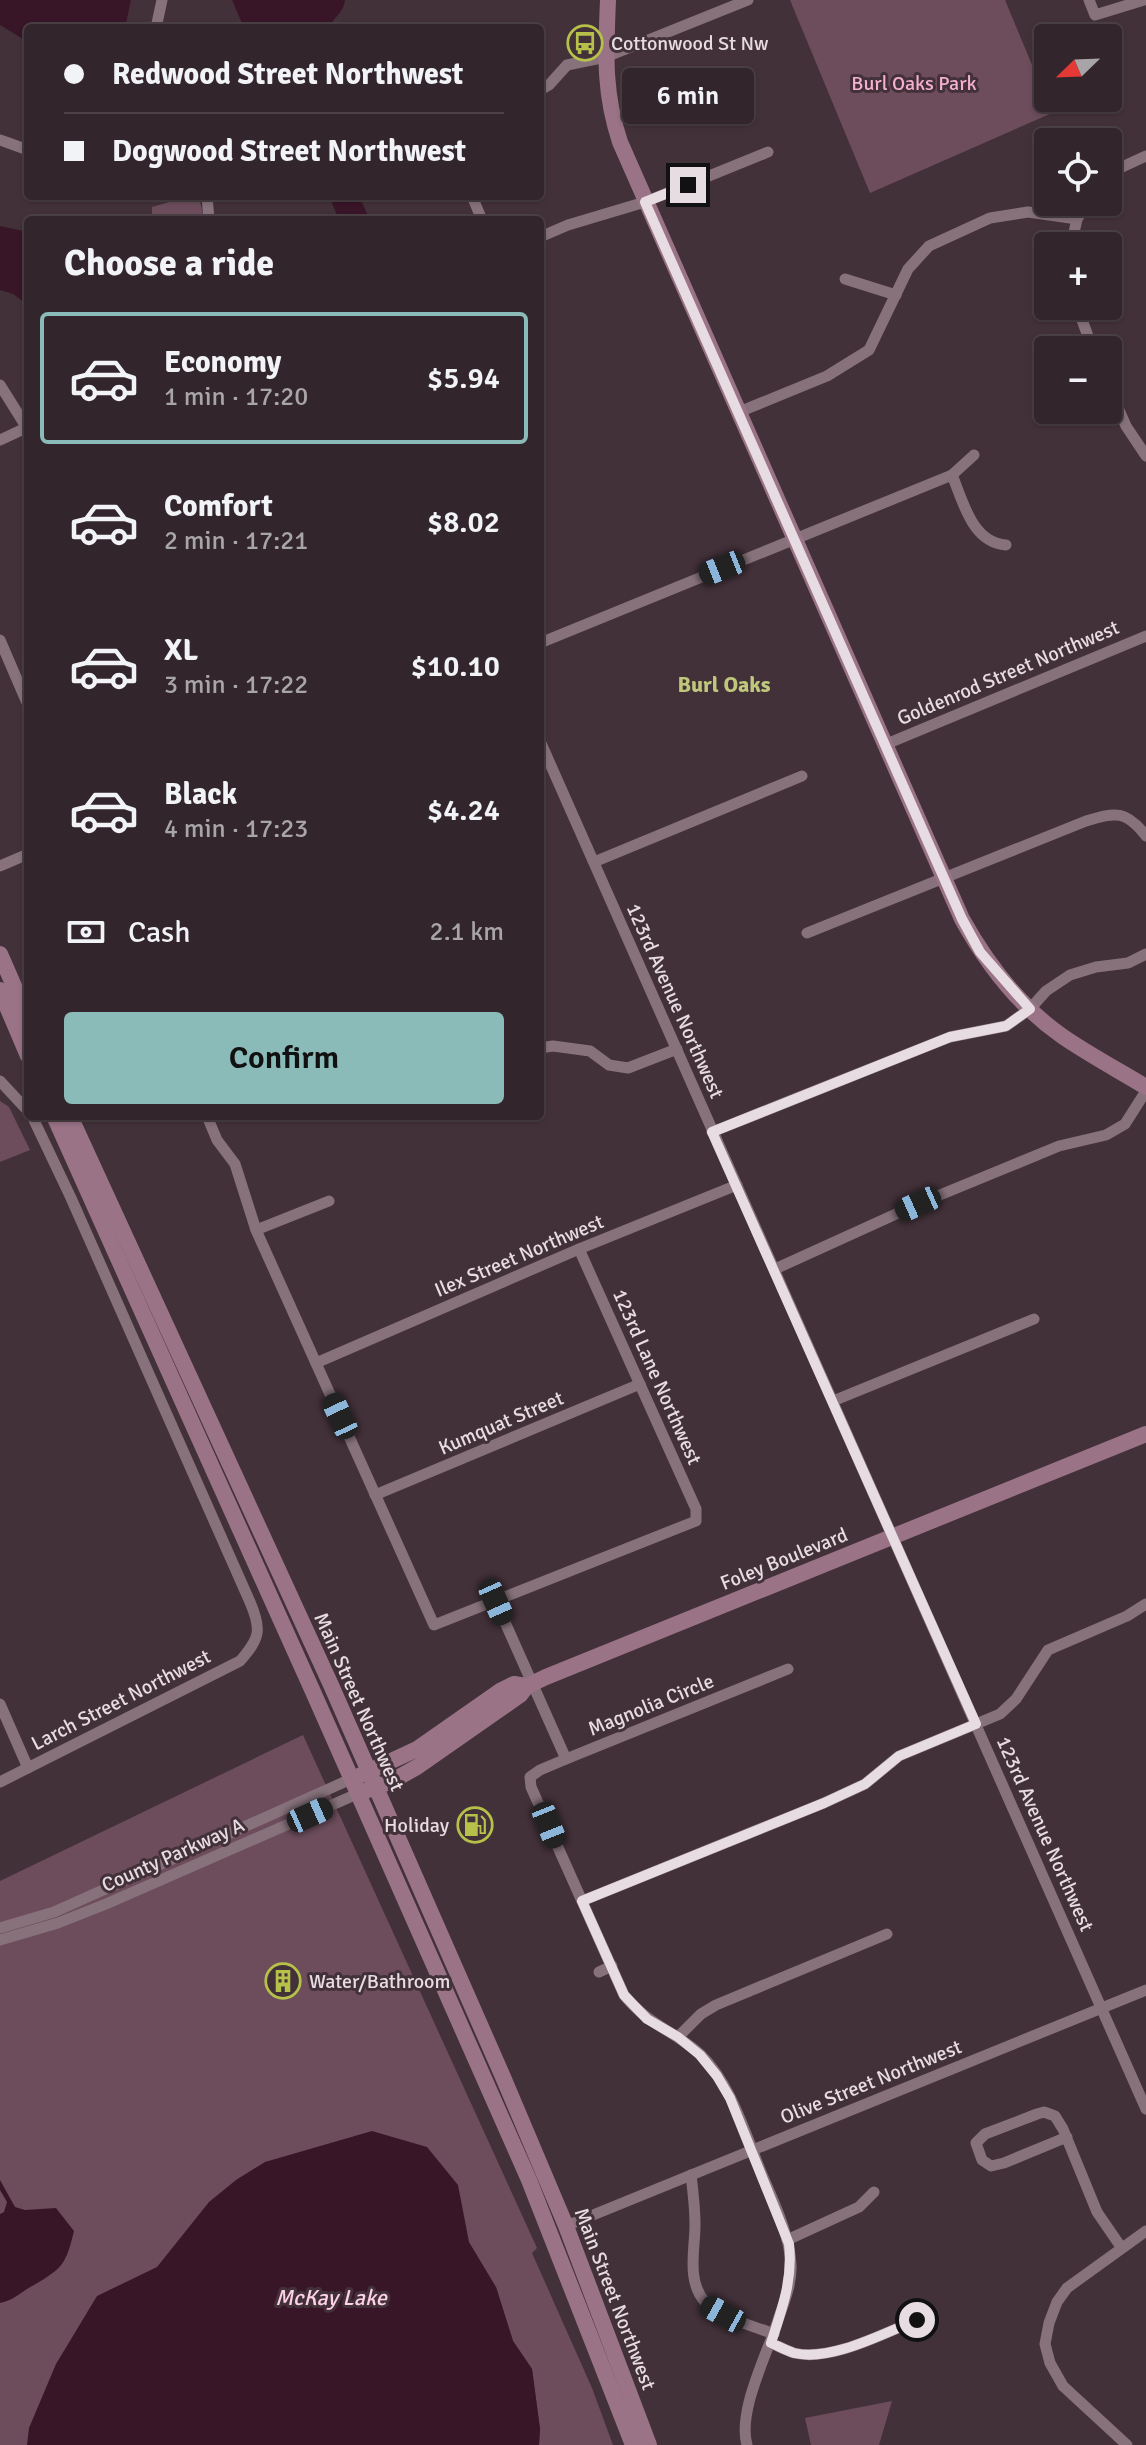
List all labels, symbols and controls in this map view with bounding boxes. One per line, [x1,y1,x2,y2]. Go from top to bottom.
bus stop icon: Cottonwood St Nw [566,24,604,62]
north arrow [1034,24,1122,112]
map controls [1034,24,1122,424]
place label: Cottonwood St Nw [611,31,769,56]
text: Redwood Street Northwest [112,56,463,93]
callout: 6 min [622,69,754,125]
park label: Burl Oaks Park [851,71,977,96]
text: 6 min [657,80,719,112]
button: locate [1034,128,1122,216]
text: Dogwood Street Northwest [112,133,466,170]
route end [670,167,706,203]
button: + [1034,232,1122,320]
text: Choose a ride [64,241,274,286]
button: − [1034,336,1122,424]
icon: car [68,342,140,414]
text: Economy [164,344,281,381]
text: $5.94 [427,360,500,397]
text: 1 min · 17:20 [164,381,308,413]
icon: car [68,486,140,558]
text: Comfort [164,488,273,525]
text: $8.02 [427,504,500,541]
text: 2 min · 17:21 [164,525,308,557]
car [695,548,749,588]
street label: Goldenrod Street Northwest [893,615,1123,731]
icon: car [68,630,140,702]
text: XL [164,632,198,669]
text: $10.10 [411,648,500,685]
text: 3 min · 17:22 [164,669,308,701]
district label: Burl Oaks [677,671,771,698]
icon: car [68,774,140,846]
text: Black [164,776,237,813]
text: $4.24 [427,792,500,829]
text: 4 min · 17:23 [164,813,308,845]
street label: 123rd Avenue Northwest [621,900,729,1102]
icon: cash [64,910,108,954]
text: Cash [128,914,191,951]
text: 2.1 km [430,916,504,948]
button: Confirm [64,1012,504,1104]
car [891,1183,945,1225]
street label: Ilex Street Northwest [431,1209,607,1303]
street label: 123rd Lane Northwest [607,1285,707,1469]
street label: Kumquat Street [435,1385,567,1461]
car [319,1389,361,1443]
street label: Foley Boulevard [717,1522,851,1596]
car [475,1575,517,1629]
street label: Main Street Northwest [308,1609,410,1795]
street label: Larch Street Northwest [27,1644,215,1756]
street label: Magnolia Circle [584,1668,718,1742]
street label: 123rd Avenue Northwest [991,1733,1099,1935]
car [283,1794,337,1836]
car [529,1798,569,1852]
fuel station icon: Holiday [456,1806,494,1844]
street label: County Parkway A [98,1812,248,1898]
place label: Holiday [384,1813,450,1838]
building icon: Water/Bathroom [264,1962,302,2000]
place label: Water/Bathroom [309,1969,450,1994]
street label: Olive Street Northwest [777,2034,965,2130]
street label: Main Street Northwest [569,2204,661,2394]
water label: McKay Lake [275,2284,388,2311]
car [696,2292,750,2336]
route start [899,2302,935,2338]

